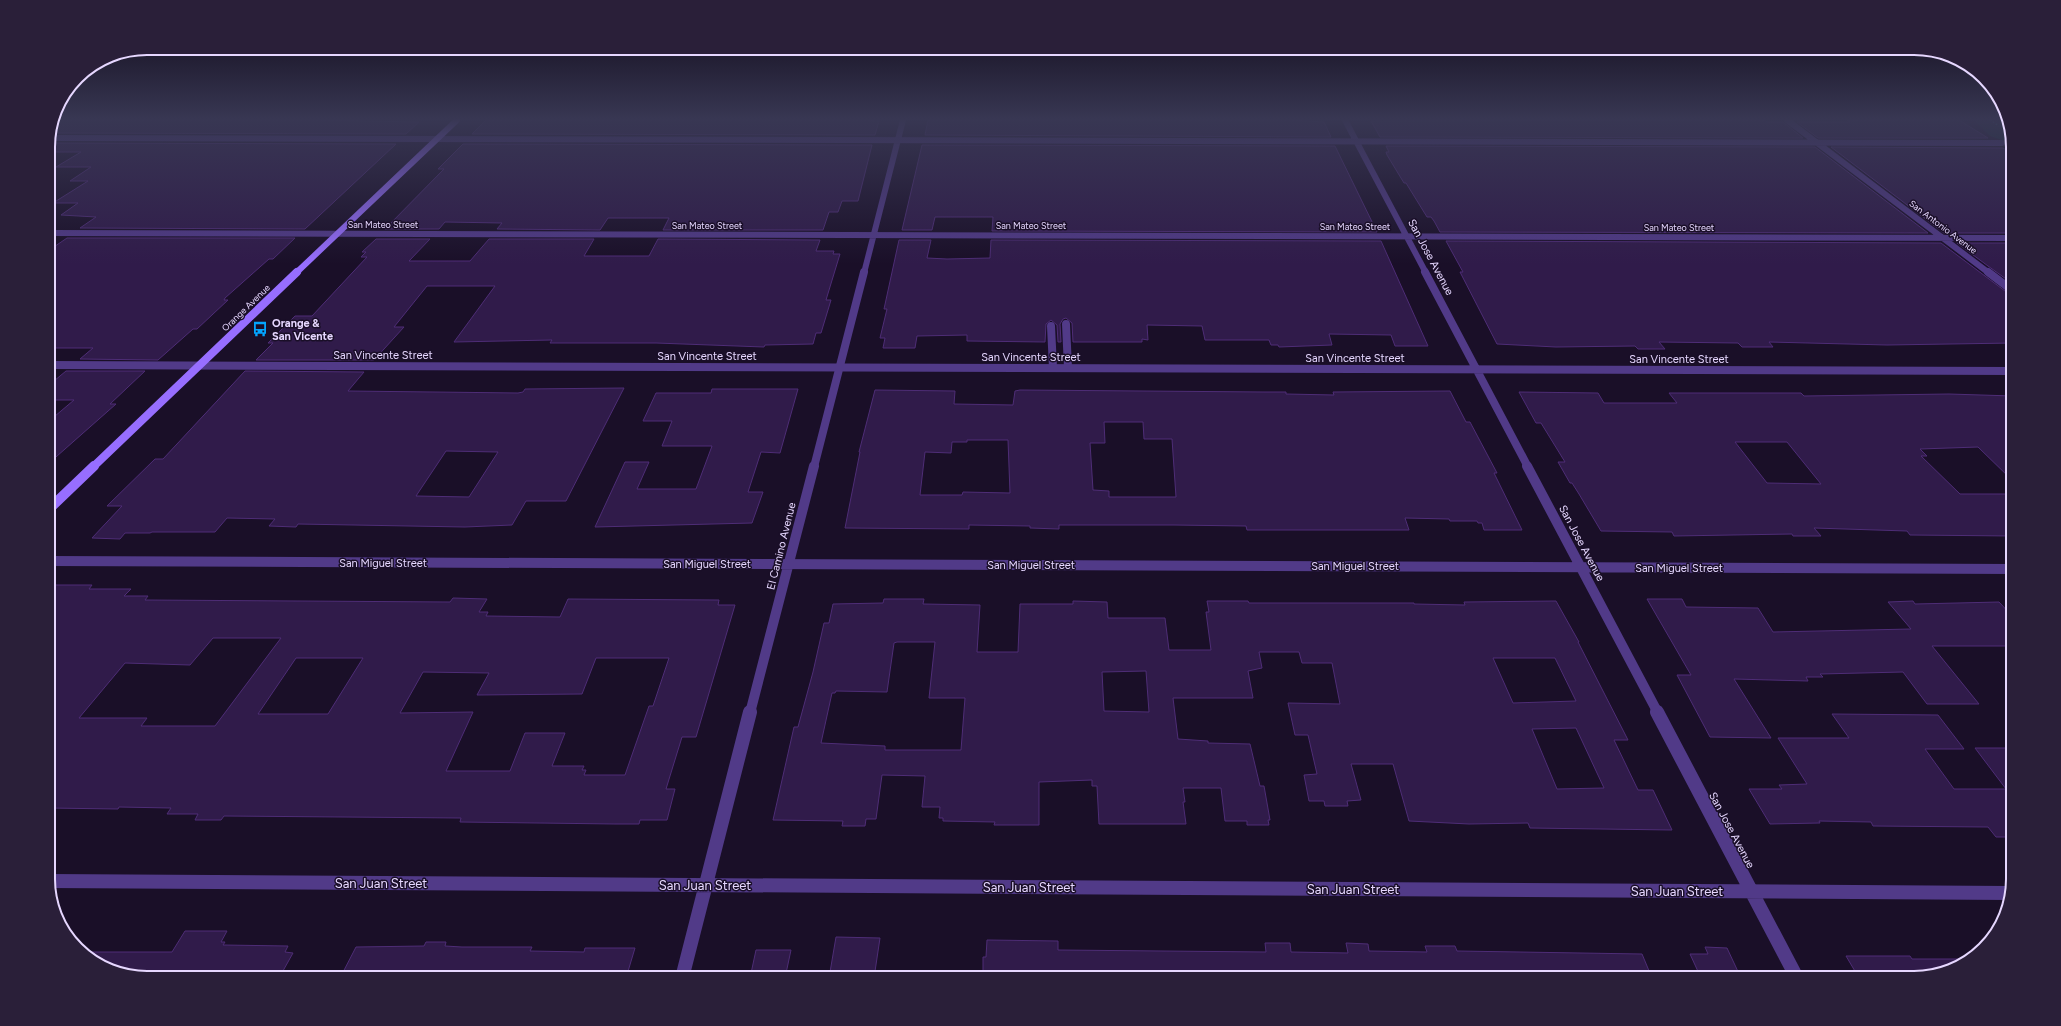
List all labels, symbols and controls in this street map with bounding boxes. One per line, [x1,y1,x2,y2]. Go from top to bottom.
street label: San Antonio Avenue [1907,198,1979,256]
street label: San Jose Avenue [1405,217,1456,298]
street label: San Mateo Street [348,219,419,230]
street label: San Mateo Street [672,220,743,231]
street label: San Mateo Street [996,220,1067,231]
street label: San Mateo Street [1320,221,1391,232]
street label: San Mateo Street [1644,222,1715,233]
street label: Orange Avenue [219,282,272,333]
place label: Orange & San Vicente [272,317,333,343]
bus stop icon: Orange & San Vicente [251,320,269,338]
street label: San Vincente Street [333,349,433,362]
street label: San Vincente Street [657,350,757,363]
street label: San Vincente Street [981,351,1081,364]
street label: San Vincente Street [1305,352,1405,365]
street label: San Vincente Street [1629,353,1729,366]
street label: El Camino Avenue [764,501,799,591]
street label: San Jose Avenue [1556,503,1607,584]
street label: San Miguel Street [339,557,427,570]
street label: San Miguel Street [663,558,751,571]
street label: San Miguel Street [987,559,1075,572]
street label: San Miguel Street [1311,560,1399,573]
street label: San Miguel Street [1635,562,1723,575]
street label: San Jose Avenue [1706,790,1757,871]
street label: San Juan Street [335,876,427,891]
street label: San Juan Street [659,878,751,893]
street label: San Juan Street [983,880,1075,895]
street label: San Juan Street [1307,882,1399,897]
street label: San Juan Street [1631,884,1723,899]

